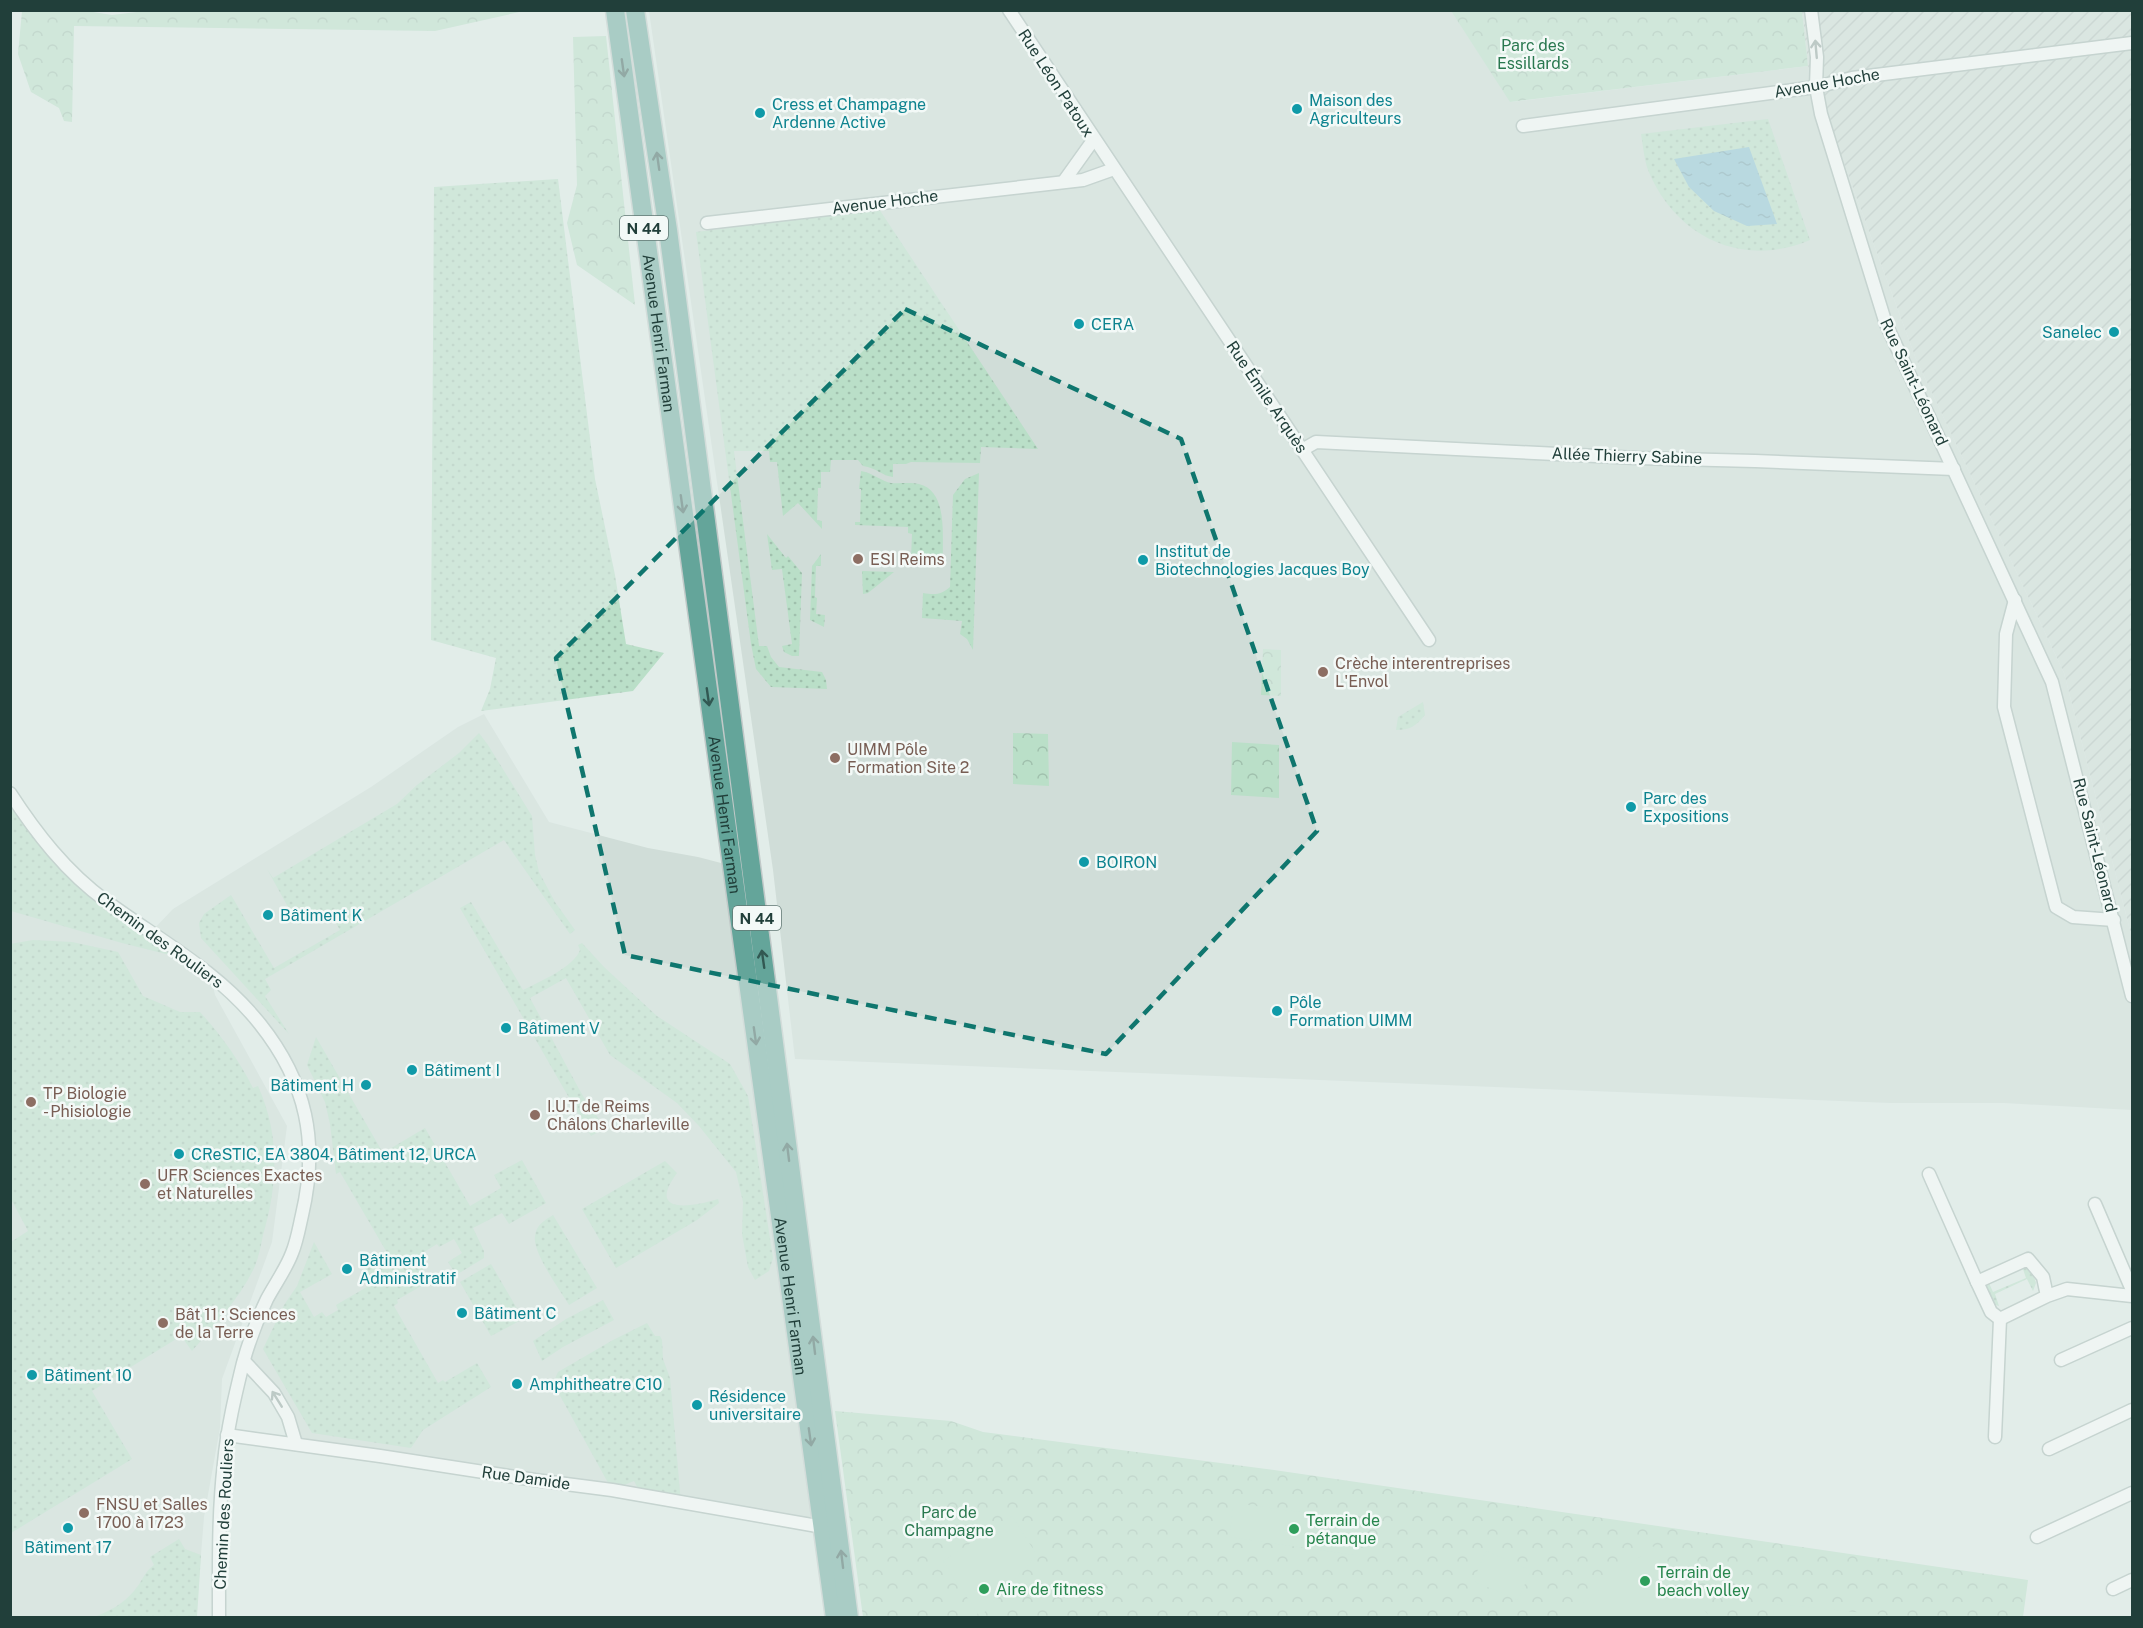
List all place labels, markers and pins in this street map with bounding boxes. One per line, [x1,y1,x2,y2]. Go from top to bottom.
place label: Maison des Agriculteurs [1309,91,1401,128]
place label: Cress et Champagne Ardenne Active [772,95,926,132]
marker: Maison des Agriculteurs [1290,102,1304,116]
marker: Cress et Champagne Ardenne Active [753,106,767,120]
place label: CERA [1091,315,1134,334]
marker: CERA [1072,317,1086,331]
place label: Sanelec [2042,323,2102,342]
marker: Sanelec [2107,325,2121,339]
place label: Institut de Biotechnologies Jacques Boy [1155,542,1370,579]
place label: ESI Reims [870,550,945,569]
marker: ESI Reims [851,552,865,566]
marker: Institut de Biotechnologies Jacques Boy [1136,553,1150,567]
place label: Crèche interentreprises L'Envol [1335,654,1510,691]
marker: Crèche interentreprises L'Envol [1316,665,1330,679]
place label: UIMM Pôle Formation Site 2 [847,740,969,777]
marker: UIMM Pôle Formation Site 2 [828,751,842,765]
place label: Parc des Expositions [1643,789,1729,826]
marker: Parc des Expositions [1624,800,1638,814]
place label: BOIRON [1096,853,1157,872]
marker: BOIRON [1077,855,1091,869]
place label: Bâtiment K [280,906,362,925]
marker: Bâtiment K [261,908,275,922]
place label: Pôle Formation UIMM [1289,993,1412,1030]
marker: Pôle Formation UIMM [1270,1004,1284,1018]
place label: Bâtiment V [518,1019,600,1038]
marker: Bâtiment V [499,1021,513,1035]
place label: Bâtiment I [424,1061,500,1080]
marker: Bâtiment I [405,1063,419,1077]
place label: Bâtiment H [270,1076,354,1095]
marker: Bâtiment H [359,1078,373,1092]
place label: TP Biologie - Phisiologie [43,1084,131,1121]
marker: TP Biologie - Phisiologie [24,1095,38,1109]
place label: I.U.T de Reims Châlons Charleville [547,1097,690,1134]
marker: I.U.T de Reims Châlons Charleville [528,1108,542,1122]
place label: CReSTIC, EA 3804, Bâtiment 12, URCA [191,1145,477,1164]
marker: CReSTIC, EA 3804, Bâtiment 12, URCA [172,1147,186,1161]
place label: UFR Sciences Exactes et Naturelles [157,1166,322,1203]
marker: UFR Sciences Exactes et Naturelles [138,1177,152,1191]
place label: Bâtiment Administratif [359,1251,456,1288]
marker: Bâtiment Administratif [340,1262,354,1276]
place label: Bâtiment C [474,1304,556,1323]
place label: Bât 11 : Sciences de la Terre [175,1305,296,1342]
marker: Bâtiment C [455,1306,469,1320]
marker: Bât 11 : Sciences de la Terre [156,1316,170,1330]
place label: Bâtiment 10 [44,1366,132,1385]
marker: Bâtiment 10 [25,1368,39,1382]
place label: Amphitheatre C10 [529,1375,663,1394]
marker: Amphitheatre C10 [510,1377,524,1391]
place label: Résidence universitaire [709,1387,801,1424]
marker: Résidence universitaire [690,1398,704,1412]
place label: FNSU et Salles 1700 à 1723 [96,1495,208,1532]
marker: FNSU et Salles 1700 à 1723 [77,1506,91,1520]
place label: Terrain de pétanque [1306,1511,1380,1548]
marker: Bâtiment 17 [61,1521,75,1535]
marker: Terrain de pétanque [1287,1522,1301,1536]
place label: Bâtiment 17 [24,1538,112,1557]
place label: Terrain de beach volley [1657,1563,1750,1600]
marker: Terrain de beach volley [1638,1574,1652,1588]
place label: Aire de fitness [996,1580,1104,1599]
marker: Aire de fitness [977,1582,991,1596]

